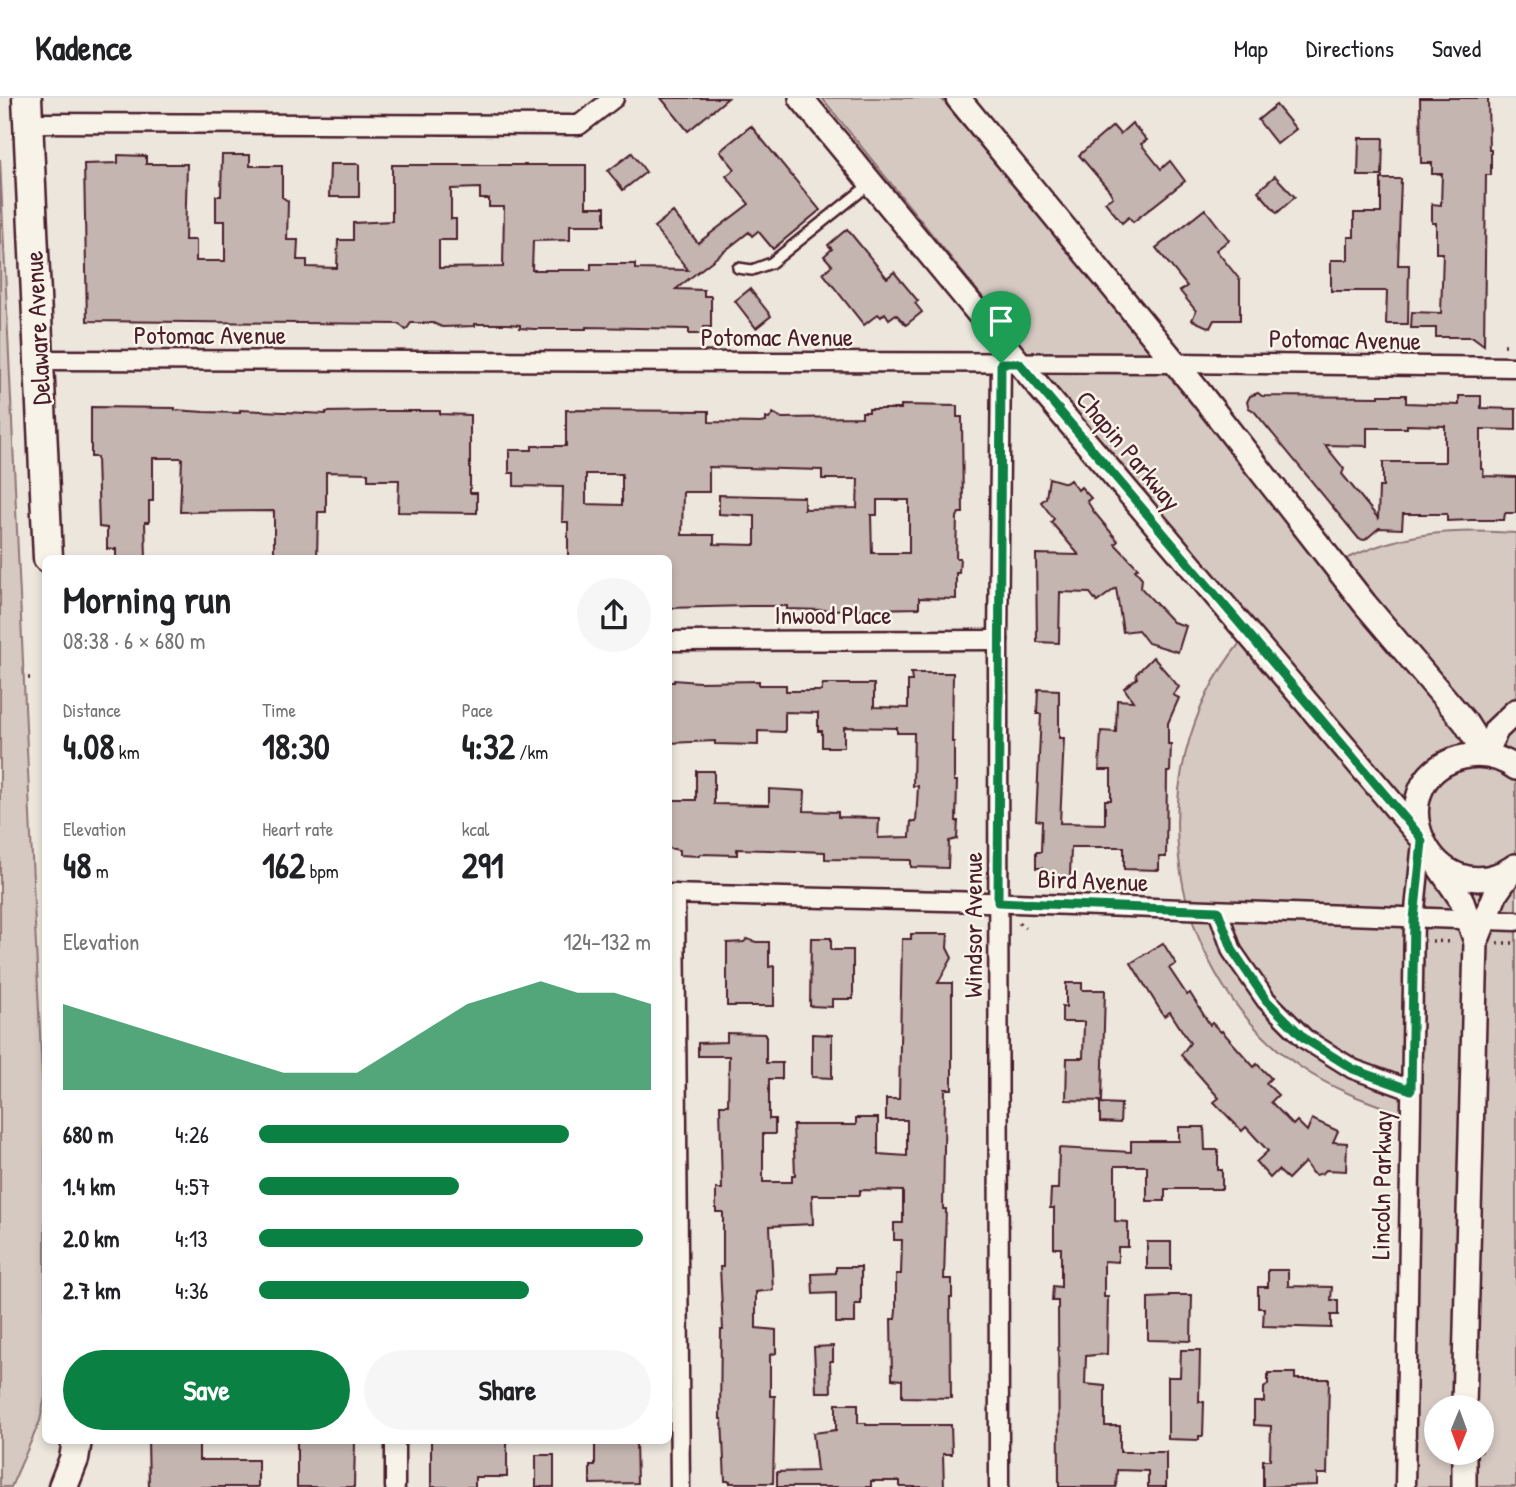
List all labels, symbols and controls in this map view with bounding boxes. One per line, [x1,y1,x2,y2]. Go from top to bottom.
text: Kadence [35,26,132,70]
text: Map [1234,32,1268,64]
text: Directions [1306,32,1394,64]
text: Saved [1432,32,1481,64]
street label: Delaware Avenue [15,250,59,406]
pin [971,291,1031,363]
icon: arrive [982,302,1020,340]
street label: Potomac Avenue [134,317,286,352]
street label: Potomac Avenue [701,319,853,354]
street label: Potomac Avenue [1269,320,1421,358]
street label: Chapin Parkway [1068,383,1190,517]
text: Morning run [63,573,231,625]
button: share [577,578,651,652]
street label: Inwood Place [774,597,892,632]
text: 08:38 · 6 × 680 m [63,625,205,656]
text: Distance [63,697,121,723]
text: Time [262,697,296,723]
text: Pace [462,697,493,723]
text: 4.08 [63,723,114,770]
text: 18:30 [262,723,330,770]
text: 4:32 [462,723,515,770]
text: km [114,739,140,765]
text: /km [515,739,548,765]
text: Elevation [63,816,126,842]
text: Heart rate [262,816,333,842]
text: kcal [462,816,489,842]
text: 48 [63,842,91,889]
text: 162 [262,842,305,889]
text: 291 [462,842,504,889]
street label: Windsor Avenue [955,852,990,998]
text: m [91,858,109,884]
text: bpm [305,858,339,884]
street label: Bird Avenue [1037,861,1149,899]
text: Elevation [63,926,139,957]
text: 124–132 m [563,926,651,957]
street label: Lincoln Parkway [1362,1110,1400,1260]
text: 680 m [63,1119,113,1150]
text: 4:26 [175,1119,209,1150]
text: 1.4 km [63,1171,115,1202]
text: 4:57 [175,1171,210,1202]
text: 2.0 km [63,1223,119,1254]
text: 4:13 [175,1223,208,1254]
text: 2.7 km [63,1275,121,1306]
text: 4:36 [175,1275,208,1306]
button: Save [63,1350,350,1430]
button: Share [364,1350,651,1430]
north arrow [1424,1395,1494,1465]
map controls [1424,1395,1494,1465]

